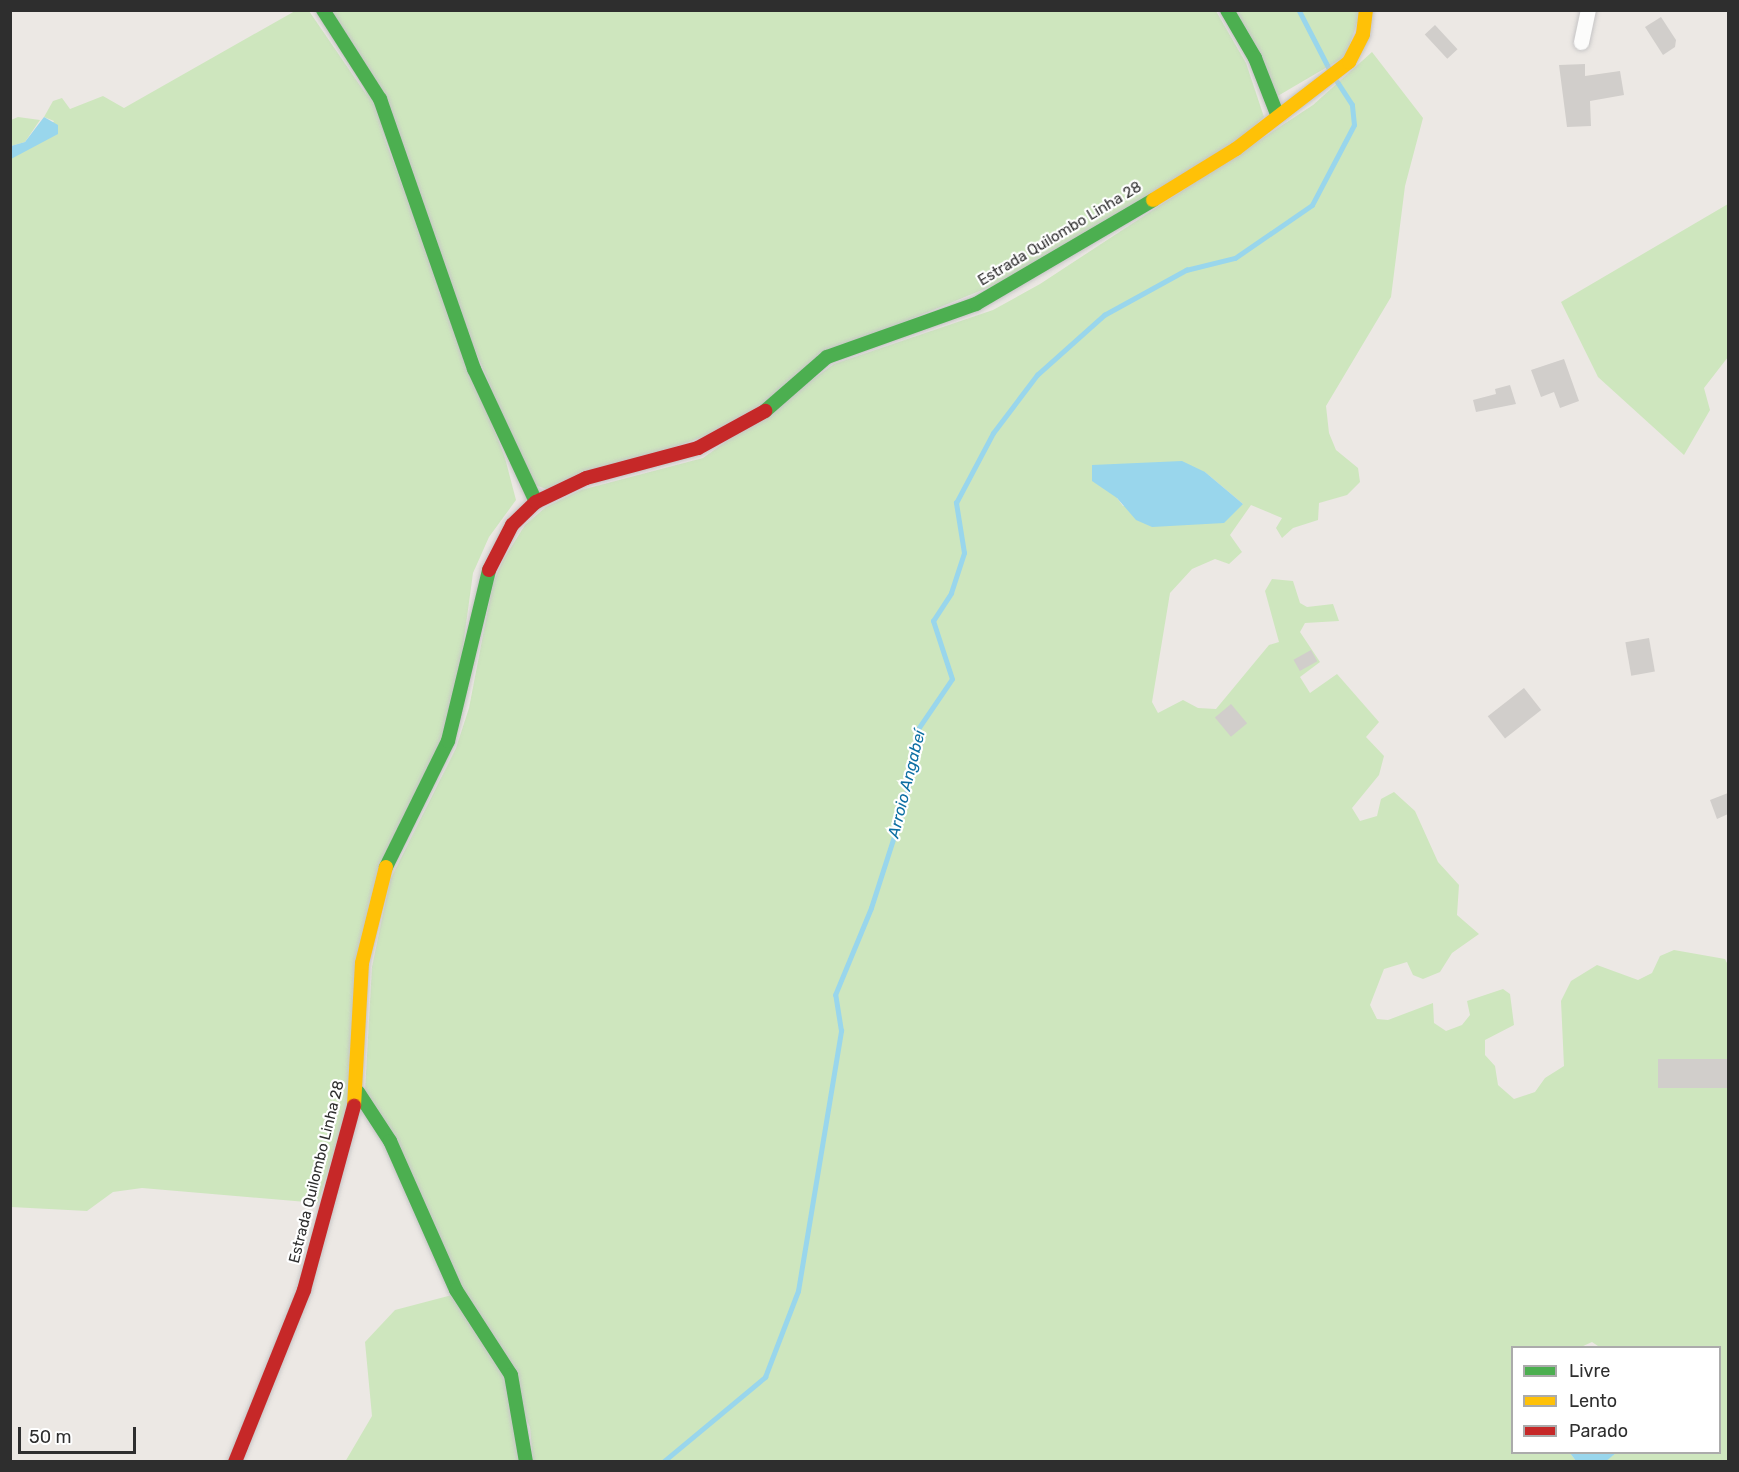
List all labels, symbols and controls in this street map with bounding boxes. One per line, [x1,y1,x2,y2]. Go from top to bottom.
street label: Estrada Quilombo Linha 28 [975,178,1145,290]
water label: Arroio Angabeí [884,728,930,840]
street label: Estrada Quilombo Linha 28 [286,1079,348,1265]
legend [1511,1346,1721,1454]
text: Livre [1569,1360,1610,1382]
text: Lento [1569,1390,1617,1412]
scale bar [21,1415,140,1453]
text: Parado [1569,1420,1628,1442]
text: 50 m [29,1426,72,1448]

